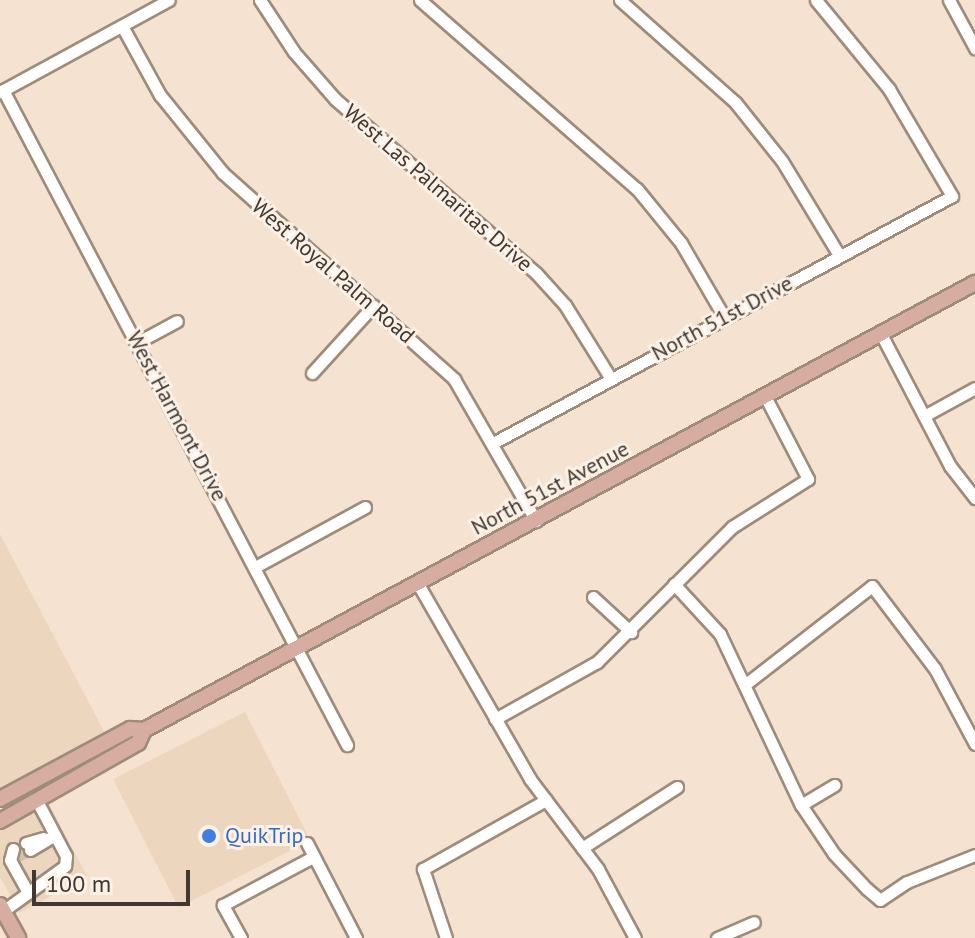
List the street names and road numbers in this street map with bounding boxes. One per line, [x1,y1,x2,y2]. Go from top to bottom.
street label: West Las Palmaritas Drive [338,99,538,277]
street label: West Royal Palm Road [246,193,420,349]
street label: North 51st Drive [647,270,797,366]
street label: West Harmont Drive [121,327,233,505]
street label: North 51st Avenue [466,435,634,541]

